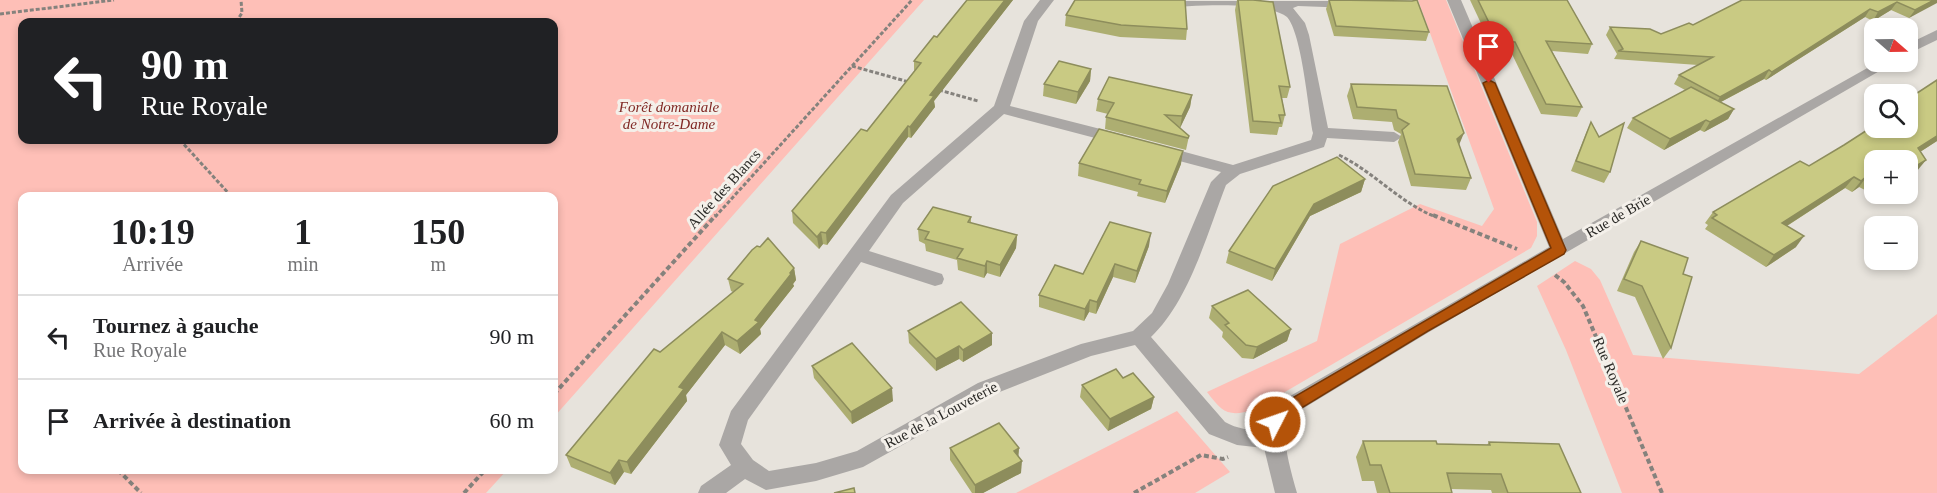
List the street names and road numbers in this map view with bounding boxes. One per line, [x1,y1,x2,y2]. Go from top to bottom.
street label: Allée des Blancs [684,146,764,232]
street label: Rue de Brie [1583,191,1653,241]
street label: Rue Royale [1590,334,1632,406]
street label: Rue de la Louveterie [882,378,1000,451]

